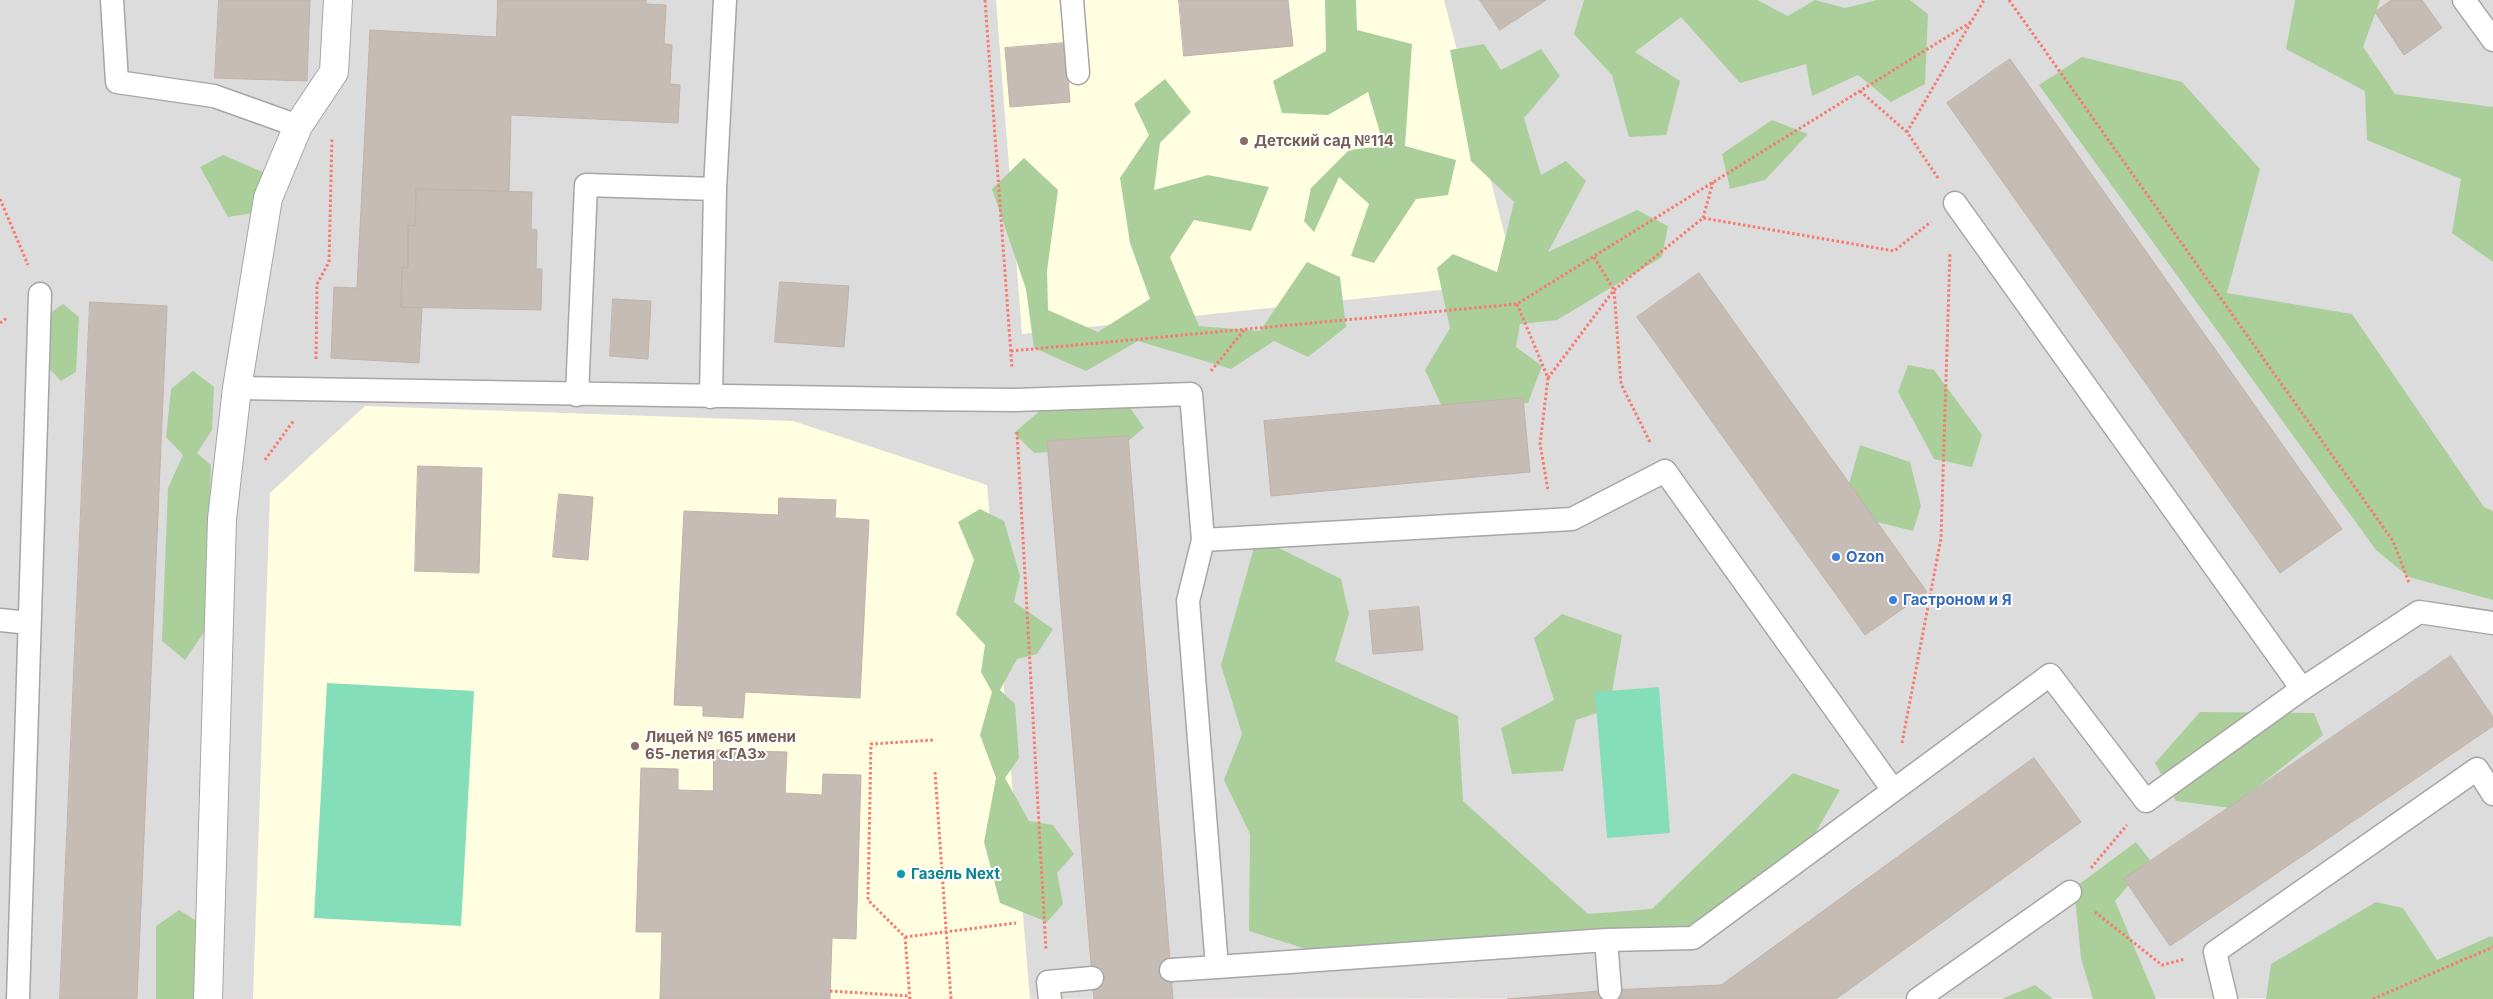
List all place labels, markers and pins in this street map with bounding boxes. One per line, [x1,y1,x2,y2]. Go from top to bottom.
place label: Детский сад №114 [1254,132,1394,150]
marker: Детский сад №114 [1238,135,1250,147]
place label: Ozon [1846,548,1884,566]
marker: Ozon [1830,551,1842,563]
place label: Гастроном и Я [1903,591,2012,609]
marker: Гастроном и Я [1887,594,1899,606]
place label: Лицей № 165 имени 65-летия «ГАЗ» [645,728,796,763]
marker: Лицей № 165 имени 65-летия «ГАЗ» [629,740,641,752]
place label: Газель Next [911,865,1000,883]
marker: Газель Next [895,868,907,880]

